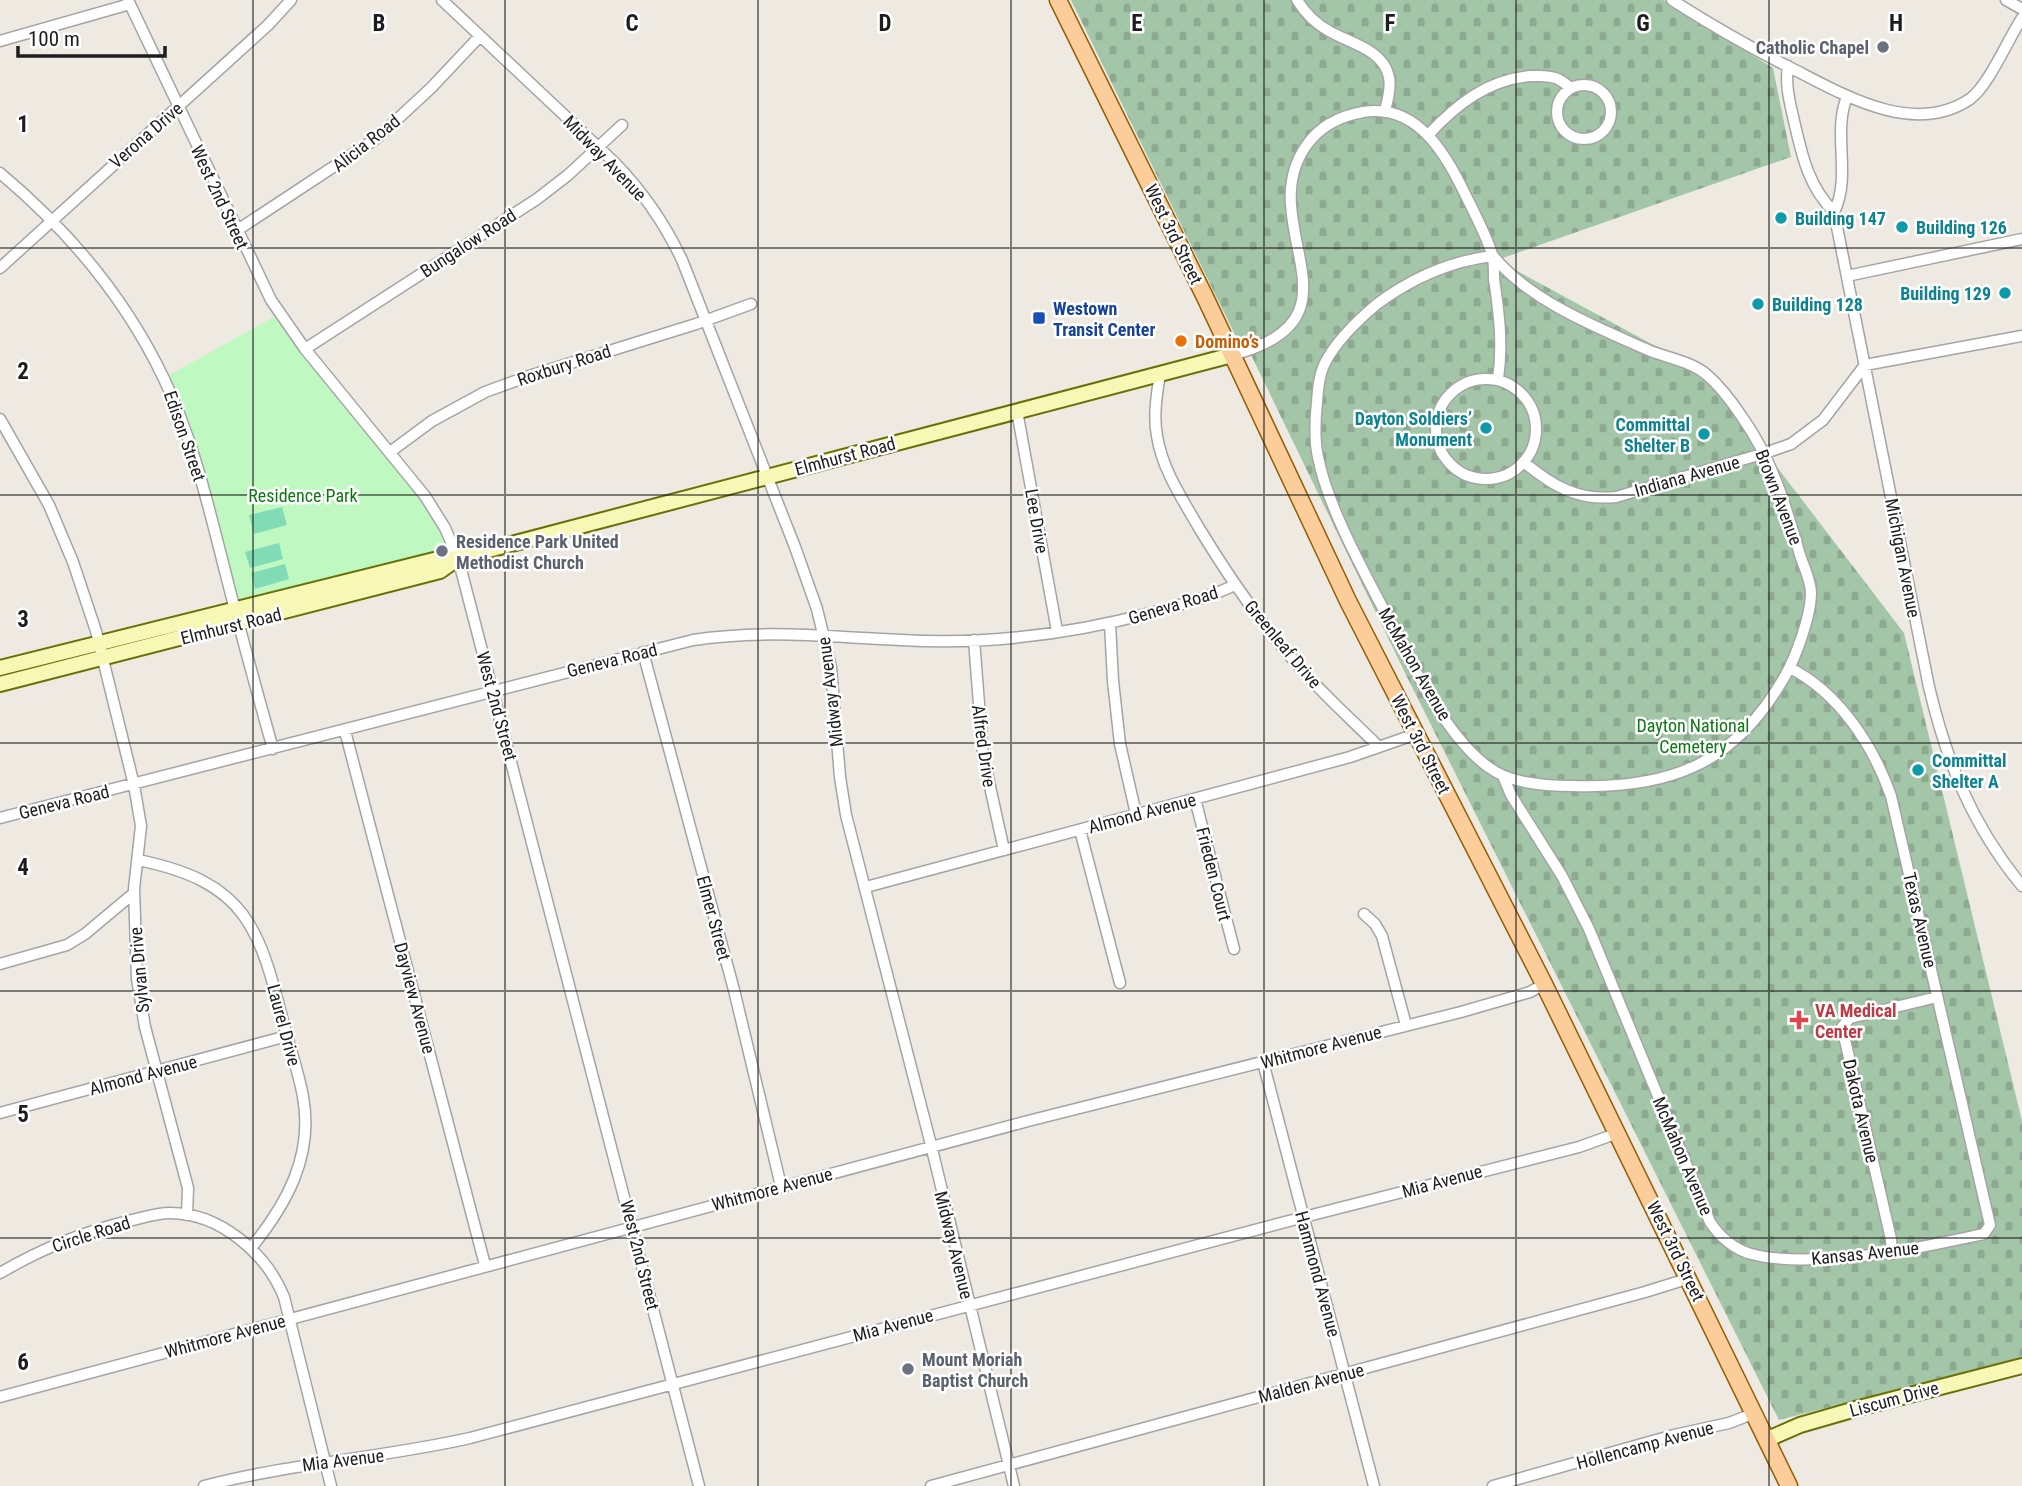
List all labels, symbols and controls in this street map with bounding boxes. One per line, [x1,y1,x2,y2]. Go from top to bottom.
text: B [373,10,385,37]
text: C [625,10,639,37]
text: D [879,10,892,37]
text: E [1131,10,1143,37]
text: F [1385,10,1396,37]
text: G [1636,10,1650,37]
text: H [1889,10,1903,37]
scale bar [18,14,164,58]
text: 100 m [28,27,80,51]
place label: Catholic Chapel [1756,37,1869,58]
marker: Catholic Chapel [1875,39,1891,55]
street label: Verona Drive [105,98,187,172]
street label: Alicia Road [328,110,404,176]
text: 1 [17,111,29,138]
street label: Midway Avenue [559,111,651,205]
street label: West 2nd Street [187,142,253,252]
street label: West 3rd Street [1141,180,1207,288]
street label: Bungalow Road [416,204,520,282]
place label: Building 147 [1795,208,1886,229]
marker: Building 147 [1773,210,1789,226]
place label: Building 126 [1916,217,2007,238]
marker: Building 126 [1894,219,1910,235]
place label: Building 129 [1900,283,1991,304]
marker: Building 129 [1997,285,2013,301]
place label: Building 128 [1772,294,1863,315]
marker: Building 128 [1750,296,1766,312]
place label: Westown Transit Center [1053,298,1155,340]
marker: Westown Transit Center [1031,310,1047,326]
place label: Domino’s [1195,331,1259,352]
marker: Domino’s [1173,333,1189,349]
street label: Roxbury Road [514,340,614,390]
text: 2 [17,358,29,385]
street label: Edison Street [160,388,210,484]
place label: Dayton Soldiers’ Monument [1355,408,1472,450]
place label: Committal Shelter B [1615,414,1690,456]
marker: Dayton Soldiers’ Monument [1478,420,1494,436]
marker: Committal Shelter B [1696,426,1712,442]
street label: Elmhurst Road [792,432,898,480]
street label: Brown Avenue [1751,446,1807,548]
street label: Indiana Avenue [1632,451,1742,501]
park label: Residence Park [248,485,358,506]
street label: Lee Drive [1021,487,1053,555]
street label: Michigan Avenue [1881,497,1925,619]
place label: Residence Park United Methodist Church [456,531,619,573]
marker: Residence Park United Methodist Church [434,543,450,559]
street label: Geneva Road [1126,581,1220,629]
street label: Greenleaf Drive [1240,596,1326,692]
street label: Elmhurst Road [178,603,284,649]
street label: McMahon Avenue [1374,604,1456,724]
text: 3 [17,606,29,633]
street label: Midway Avenue [813,636,847,748]
street label: Geneva Road [565,639,659,681]
street label: West 2nd Street [472,649,522,763]
street label: West 3rd Street [1387,691,1455,797]
street label: Alfred Drive [968,703,1000,789]
park label: Dayton National Cemetery [1636,715,1750,757]
place label: Committal Shelter A [1932,750,2007,792]
marker: Committal Shelter A [1910,762,1926,778]
street label: Geneva Road [17,781,111,823]
street label: Almond Avenue [1086,789,1198,837]
street label: Frieden Court [1192,825,1236,923]
text: 4 [17,854,29,881]
street label: Texas Avenue [1899,870,1941,970]
street label: Elmer Street [693,873,735,963]
street label: Sylvan Drive [125,926,153,1014]
street label: Dayview Avenue [390,940,440,1056]
street label: Laurel Drive [263,982,305,1068]
place label: VA Medical Center [1815,1000,1897,1042]
marker: VA Medical Center [1789,1010,1809,1030]
street label: Whitmore Avenue [1258,1021,1384,1073]
street label: Almond Avenue [87,1051,199,1099]
street label: Dakota Avenue [1839,1057,1883,1165]
street label: McMahon Avenue [1649,1094,1717,1218]
text: 5 [17,1101,29,1128]
street label: Mia Avenue [1400,1160,1484,1202]
street label: Whitmore Avenue [709,1163,835,1215]
street label: Midway Avenue [930,1189,978,1301]
street label: West 3rd Street [1643,1197,1709,1305]
street label: West 2nd Street [616,1198,664,1312]
street label: Hammond Avenue [1291,1209,1345,1339]
street label: Circle Road [49,1212,133,1256]
street label: Kansas Avenue [1810,1237,1920,1269]
street label: Mia Avenue [851,1304,935,1346]
street label: Whitmore Avenue [162,1310,288,1362]
text: 6 [17,1349,29,1376]
place label: Mount Moriah Baptist Church [922,1349,1028,1391]
street label: Malden Avenue [1256,1359,1366,1407]
marker: Mount Moriah Baptist Church [900,1361,916,1377]
street label: Liscum Drive [1847,1377,1941,1421]
street label: Hollencamp Avenue [1574,1417,1716,1473]
street label: Mia Avenue [301,1445,385,1475]

